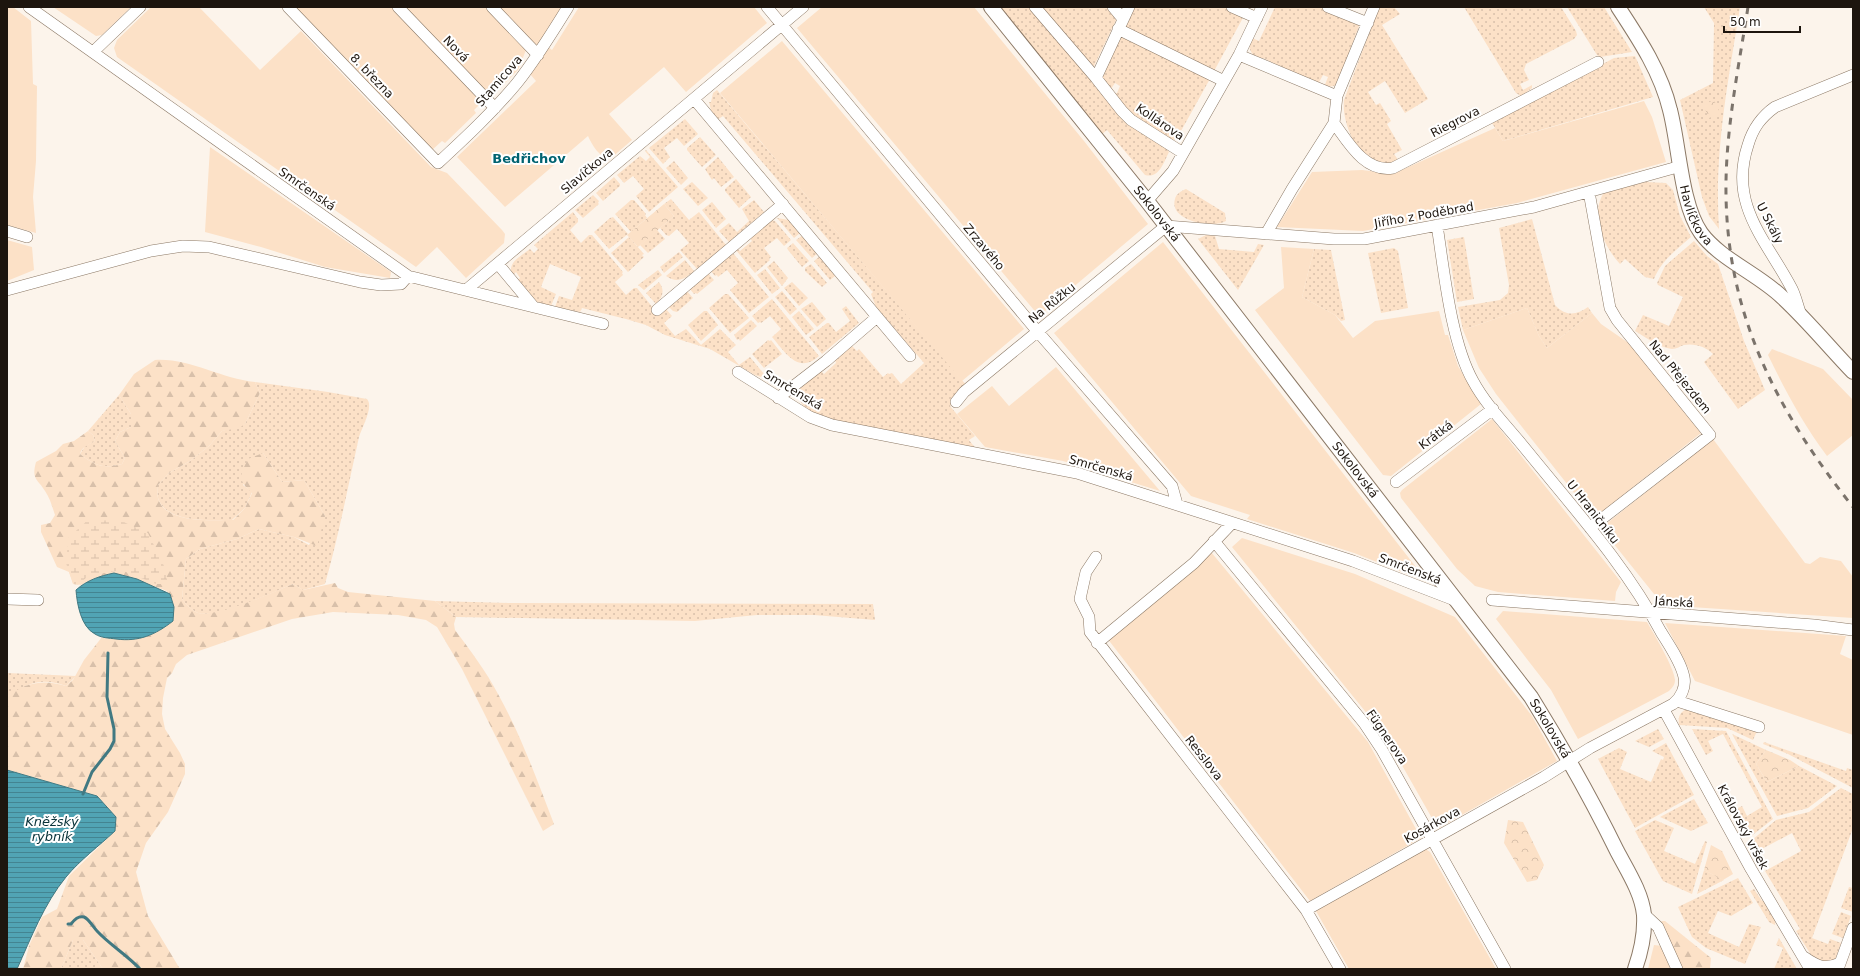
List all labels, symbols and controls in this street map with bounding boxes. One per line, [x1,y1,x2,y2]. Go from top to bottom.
scale bar [1724,8,1800,34]
text: 50 m [1730,15,1761,29]
street label: Nová [440,33,472,65]
street label: 8. března [347,51,397,101]
street label: Stamicova [473,53,525,109]
street label: Kollárova [1133,101,1187,143]
street label: Riegrova [1428,104,1482,140]
street label: Slavíčkova [558,145,616,197]
district label: Bedřichov [492,151,566,166]
street label: Smrčenská [276,164,338,214]
street label: Sokolovská [1131,183,1183,244]
street label: Havlíčkova [1677,184,1715,248]
street label: Jiřího z Poděbrad [1372,199,1475,231]
street label: U Skály [1754,200,1786,246]
street label: Zrzavého [961,221,1007,273]
street label: Na Růžku [1026,280,1078,326]
street label: Nad Přejezdem [1646,337,1714,417]
street label: Smrčenská [761,367,825,413]
street label: Krátká [1416,418,1456,452]
street label: Sokolovská [1329,439,1381,501]
street label: Smrčenská [1067,452,1135,484]
street label: U Hraničníku [1564,478,1622,546]
street label: Smrčenská [1377,551,1443,587]
street label: Jánská [1653,594,1694,610]
street label: Sokolovská [1527,696,1573,761]
street label: Fügnerova [1364,707,1410,767]
street label: Resslova [1182,733,1226,783]
street label: Královský vršek [1715,782,1771,872]
street label: Kosárkova [1402,804,1462,846]
water label: Kněžský rybník [25,814,79,844]

